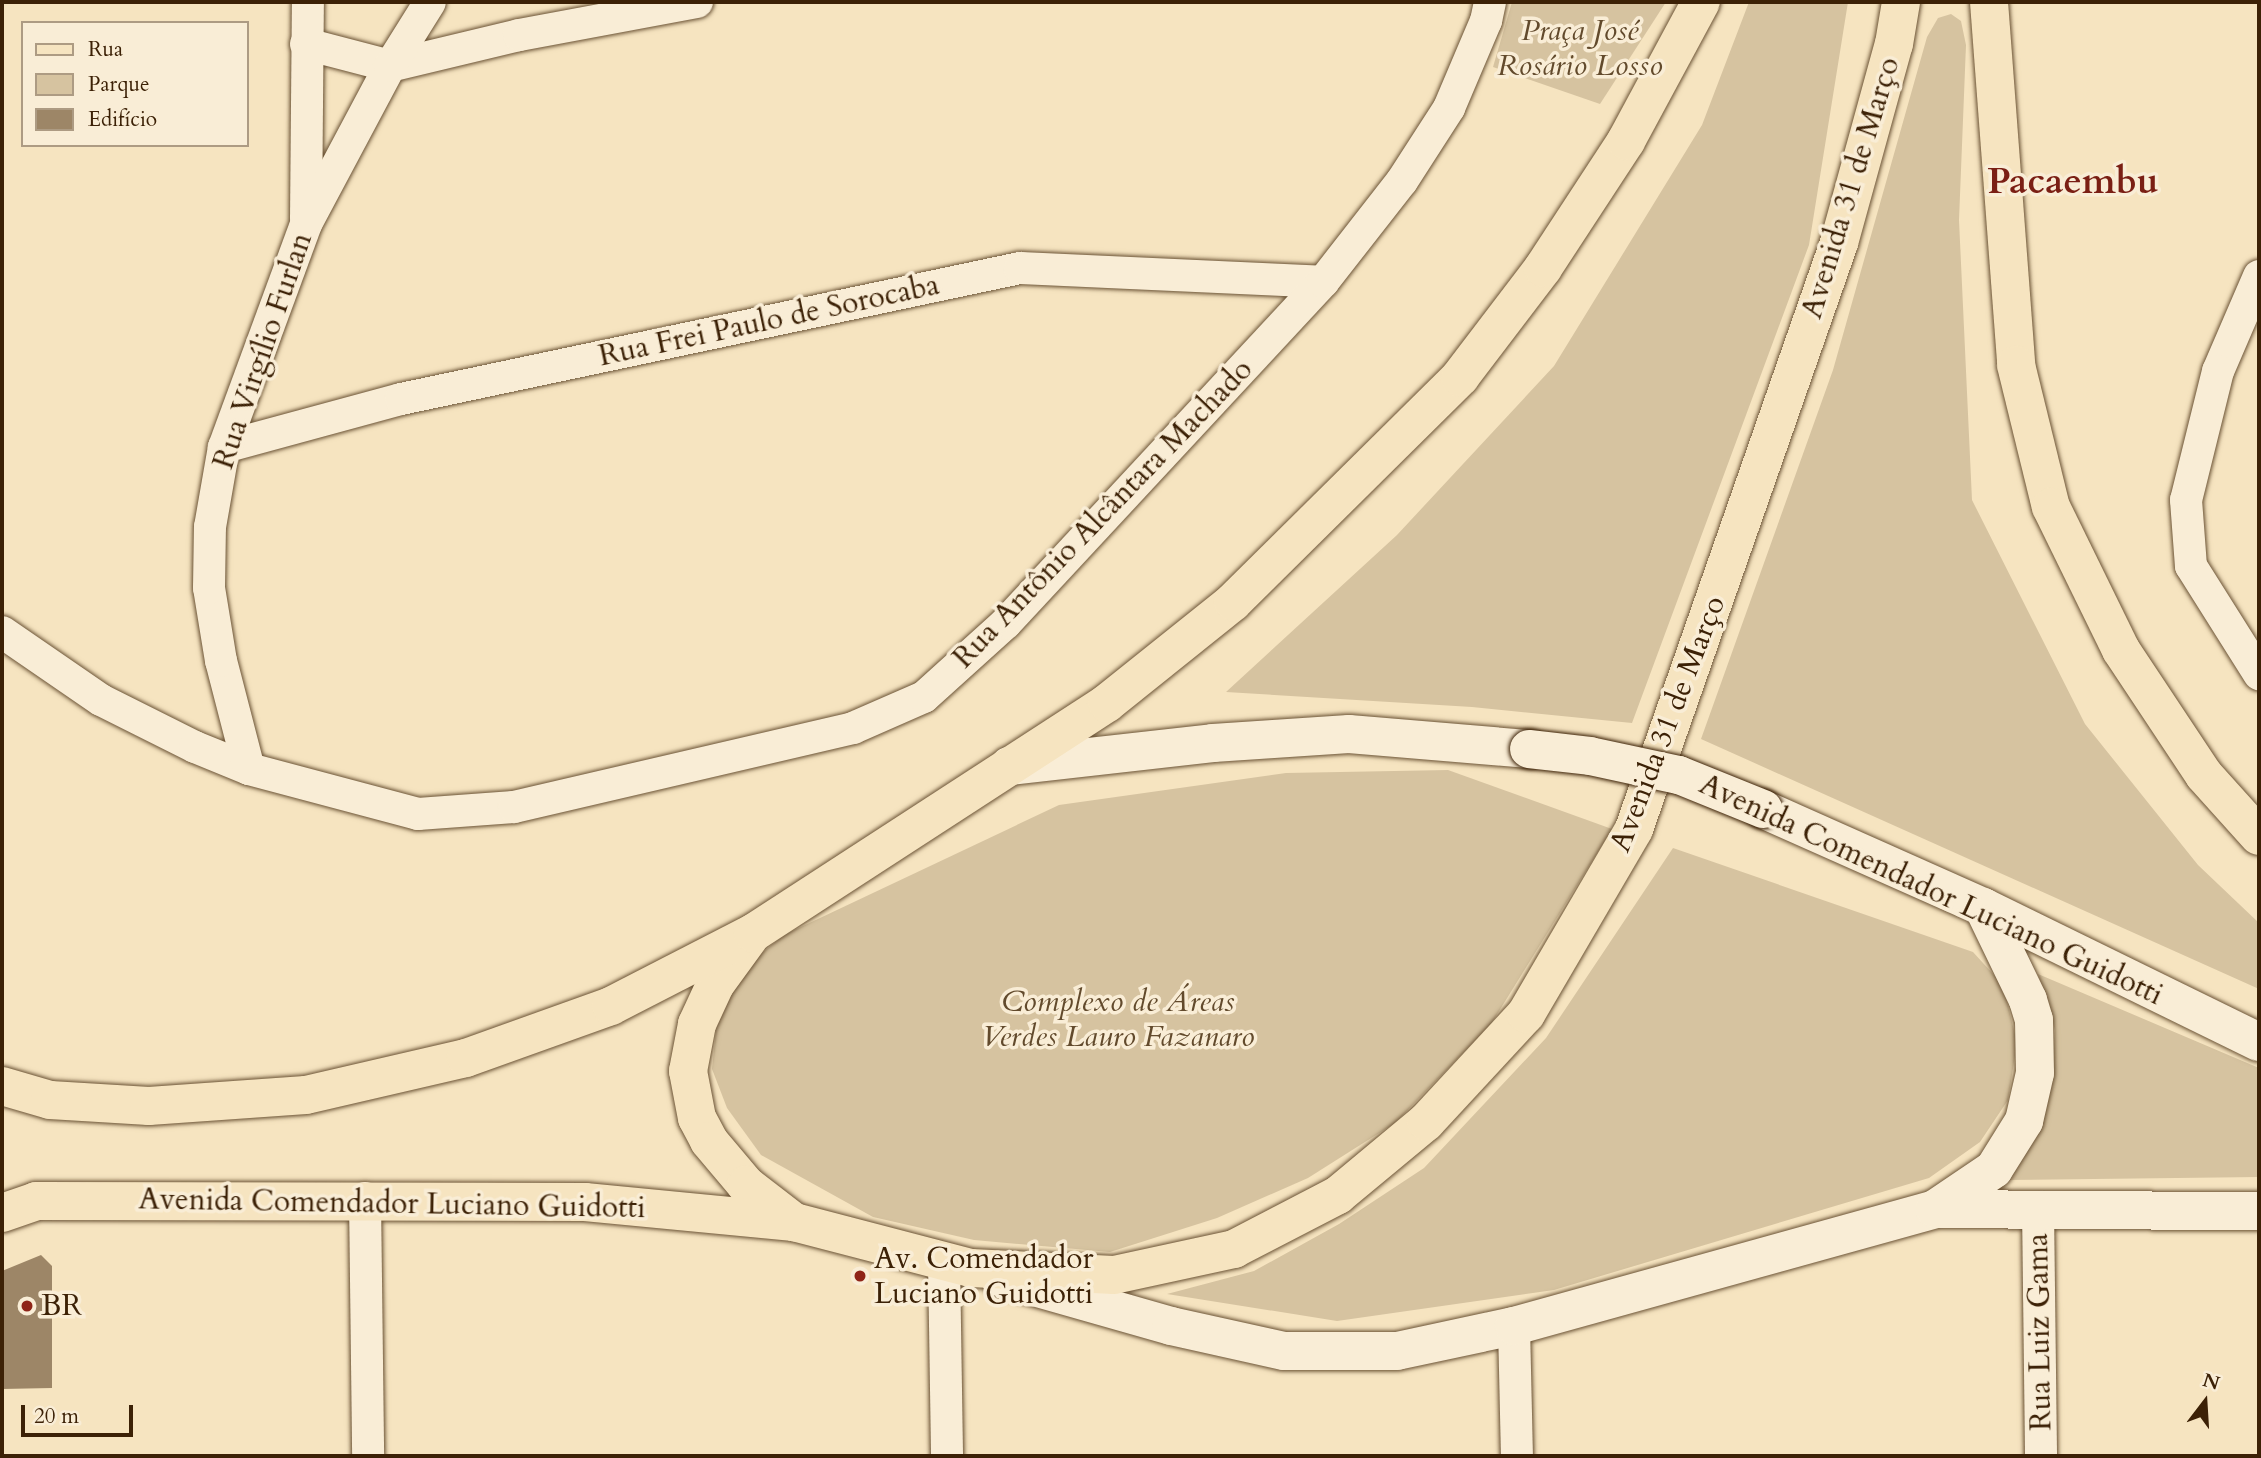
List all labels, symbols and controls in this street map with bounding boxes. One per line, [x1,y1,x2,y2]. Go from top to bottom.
park label: Praça José Rosário Losso [1497,13,1663,83]
legend [21,21,248,147]
text: Rua [88,35,123,64]
street label: Avenida 31 de Março [1794,53,1908,323]
text: Parque [88,70,149,99]
text: Edifício [88,105,157,134]
district label: Pacaembu [1987,159,2159,203]
street label: Rua Virgílio Furlan [206,228,320,474]
street label: Rua Frei Paulo de Sorocaba [595,267,943,375]
street label: Rua Antônio Alcântara Machado [946,352,1260,676]
street label: Avenida 31 de Março [1603,591,1733,857]
street label: Avenida Comendador Luciano Guidotti [1694,767,2168,1013]
park label: Complexo de Áreas Verdes Lauro Fazanaro [982,984,1254,1054]
street label: Avenida Comendador Luciano Guidotti [138,1182,646,1226]
street label: Rua Luiz Gama [2020,1233,2060,1431]
place label: Av. Comendador Luciano Guidotti [874,1241,1093,1312]
marker: Av. Comendador Luciano Guidotti [852,1268,868,1284]
place label: BR [41,1288,82,1324]
marker: BR [19,1298,35,1314]
north arrow [2170,1367,2240,1437]
text: N [2199,1367,2223,1397]
scale bar [24,1392,136,1436]
text: 20 m [34,1402,79,1431]

